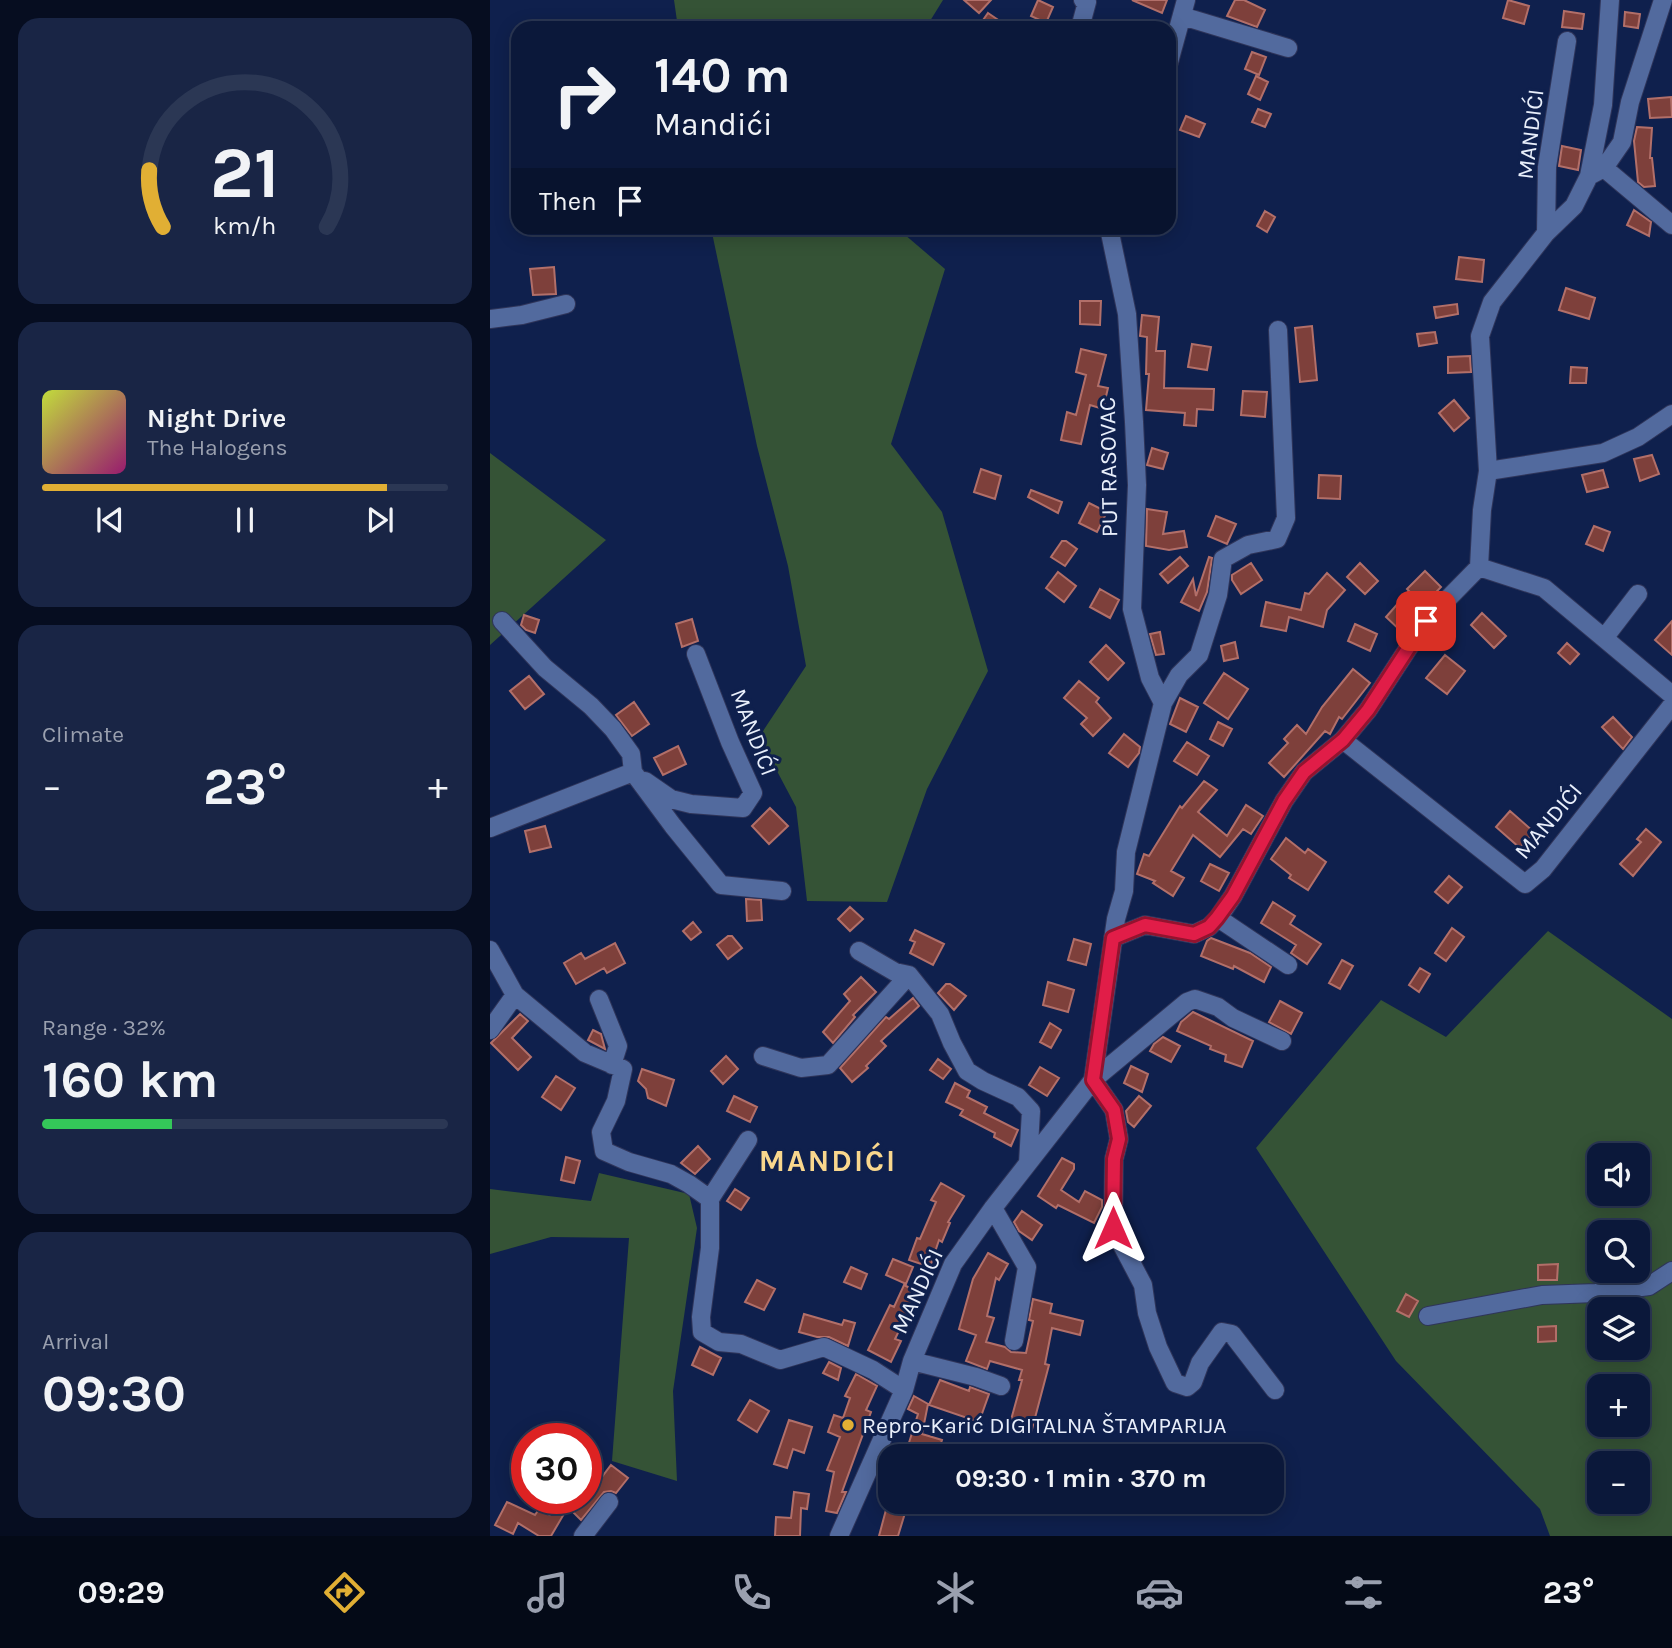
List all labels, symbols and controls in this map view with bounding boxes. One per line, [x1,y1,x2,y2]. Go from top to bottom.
text: 140 m [654,47,791,104]
icon: right [539,49,630,140]
street label: MANDIĆI [1512,87,1549,181]
text: Mandići [654,106,773,143]
text: 21 [210,130,280,215]
icon: arrive [611,182,649,220]
text: Then [539,186,597,217]
text: km/h [213,211,277,240]
street label: PUT RASOVAC [1094,397,1123,537]
text: Night Drive [147,403,286,434]
text: The Halogens [147,434,287,461]
icon: previous [91,501,129,539]
icon: pause [226,501,264,539]
icon: next [361,501,399,539]
pin [1396,591,1456,651]
icon: arrive [1407,602,1445,640]
street label: MANDIĆI [725,685,782,779]
text: Climate [42,721,124,748]
text: 23° [203,756,287,817]
text: − [42,764,62,809]
text: + [428,764,448,809]
street label: MANDIĆI [1509,778,1588,865]
text: Range · 32% [42,1014,166,1041]
text: 160 km [42,1049,218,1110]
district label: MANDIĆI [759,1142,897,1179]
map controls [1587,1143,1650,1514]
button: sound [1587,1143,1650,1206]
position arrow [1076,1191,1150,1265]
button: search [1587,1220,1650,1283]
street label: MANDIĆI [886,1244,949,1338]
button: layers [1587,1297,1650,1360]
text: Arrival [42,1328,109,1355]
text: 09:30 [42,1363,186,1424]
button: + [1587,1374,1650,1437]
place label: Repro-Karić DIGITALNA ŠTAMPARIJA [862,1412,1226,1439]
marker: Repro-Karić DIGITALNA ŠTAMPARIJA [840,1417,856,1433]
speed limit sign: 30 [511,1423,602,1514]
button: − [1587,1451,1650,1514]
text: 09:30 · 1 min · 370 m [955,1463,1207,1494]
icon: directions [320,1568,369,1617]
icon: music [523,1568,572,1617]
icon: phone [727,1568,776,1617]
icon: climate [931,1568,980,1617]
icon: car [1135,1568,1184,1617]
icon: filters [1339,1568,1388,1617]
text: 09:29 [77,1574,165,1611]
text: 23° [1543,1574,1595,1611]

